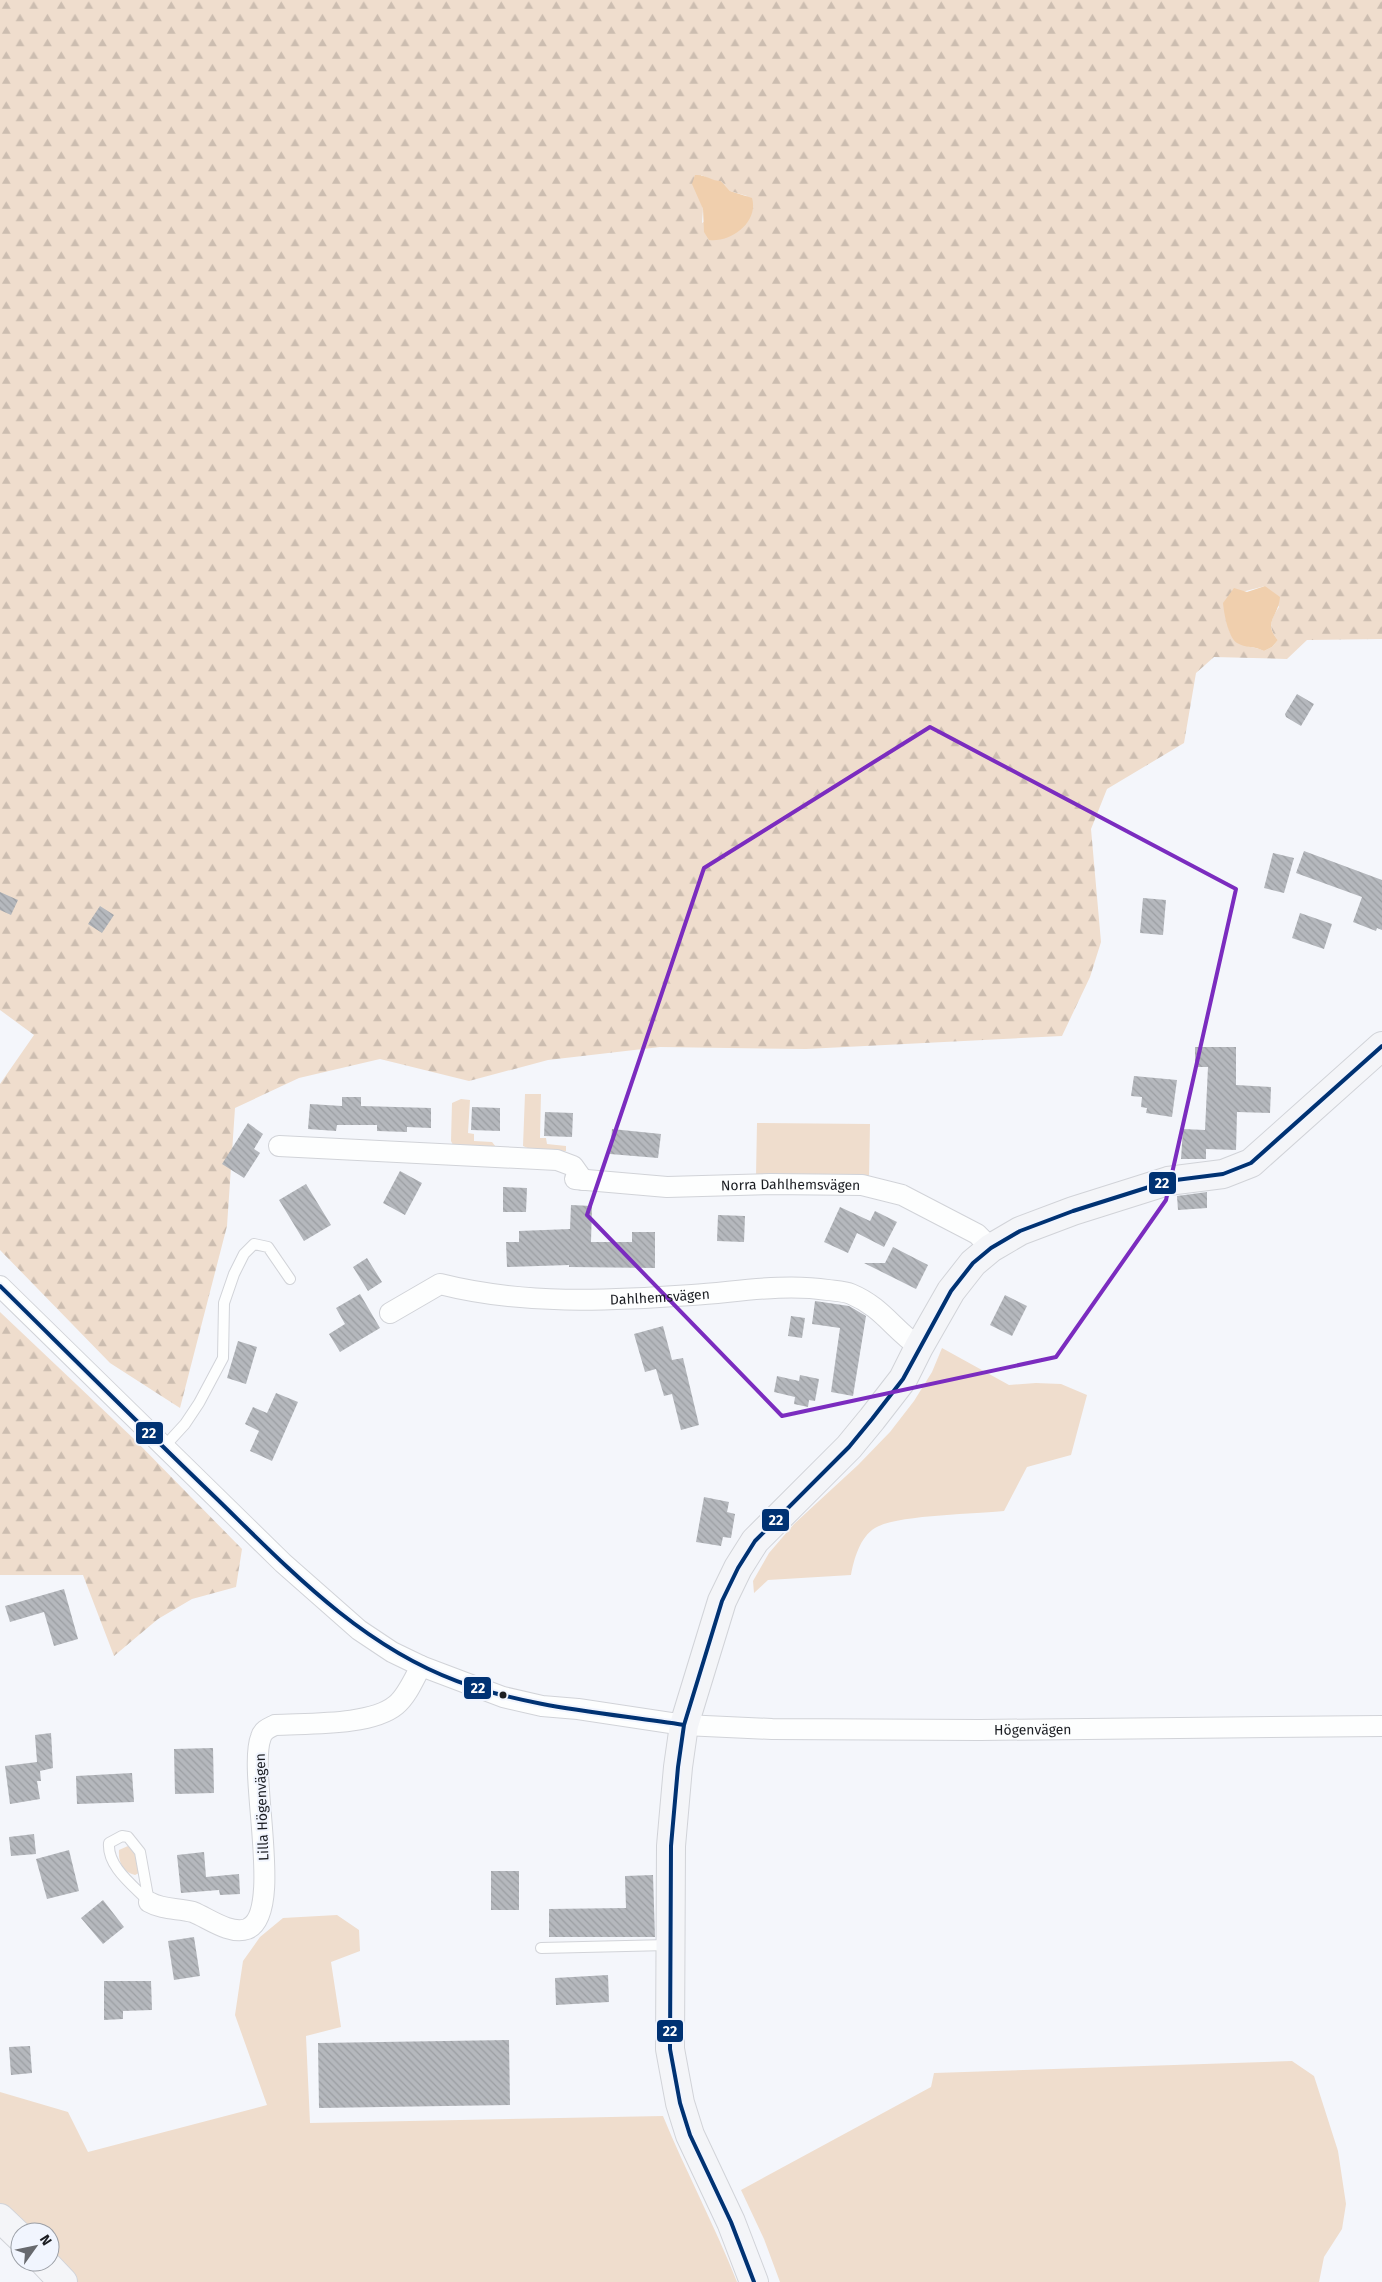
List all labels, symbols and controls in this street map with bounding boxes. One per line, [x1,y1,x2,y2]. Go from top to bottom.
line badge: 22 [1148,1171,1177,1195]
street label: Norra Dahlhemsvägen [721,1175,860,1194]
text: 22 [1155,1175,1169,1192]
street label: Dahlhemsvägen [610,1285,711,1308]
line badge: 22 [135,1421,164,1445]
text: 22 [142,1425,156,1442]
line badge: 22 [761,1508,790,1532]
text: 22 [769,1512,783,1529]
line badge: 22 [463,1676,492,1700]
text: 22 [471,1680,485,1697]
unlabelled marker [498,1690,508,1700]
street label: Högenvägen [994,1721,1072,1738]
street label: Lilla Högenvägen [252,1753,272,1861]
line badge: 22 [656,2019,684,2043]
text: 22 [663,2023,677,2040]
north arrow [10,2222,60,2272]
text: N [36,2232,55,2249]

